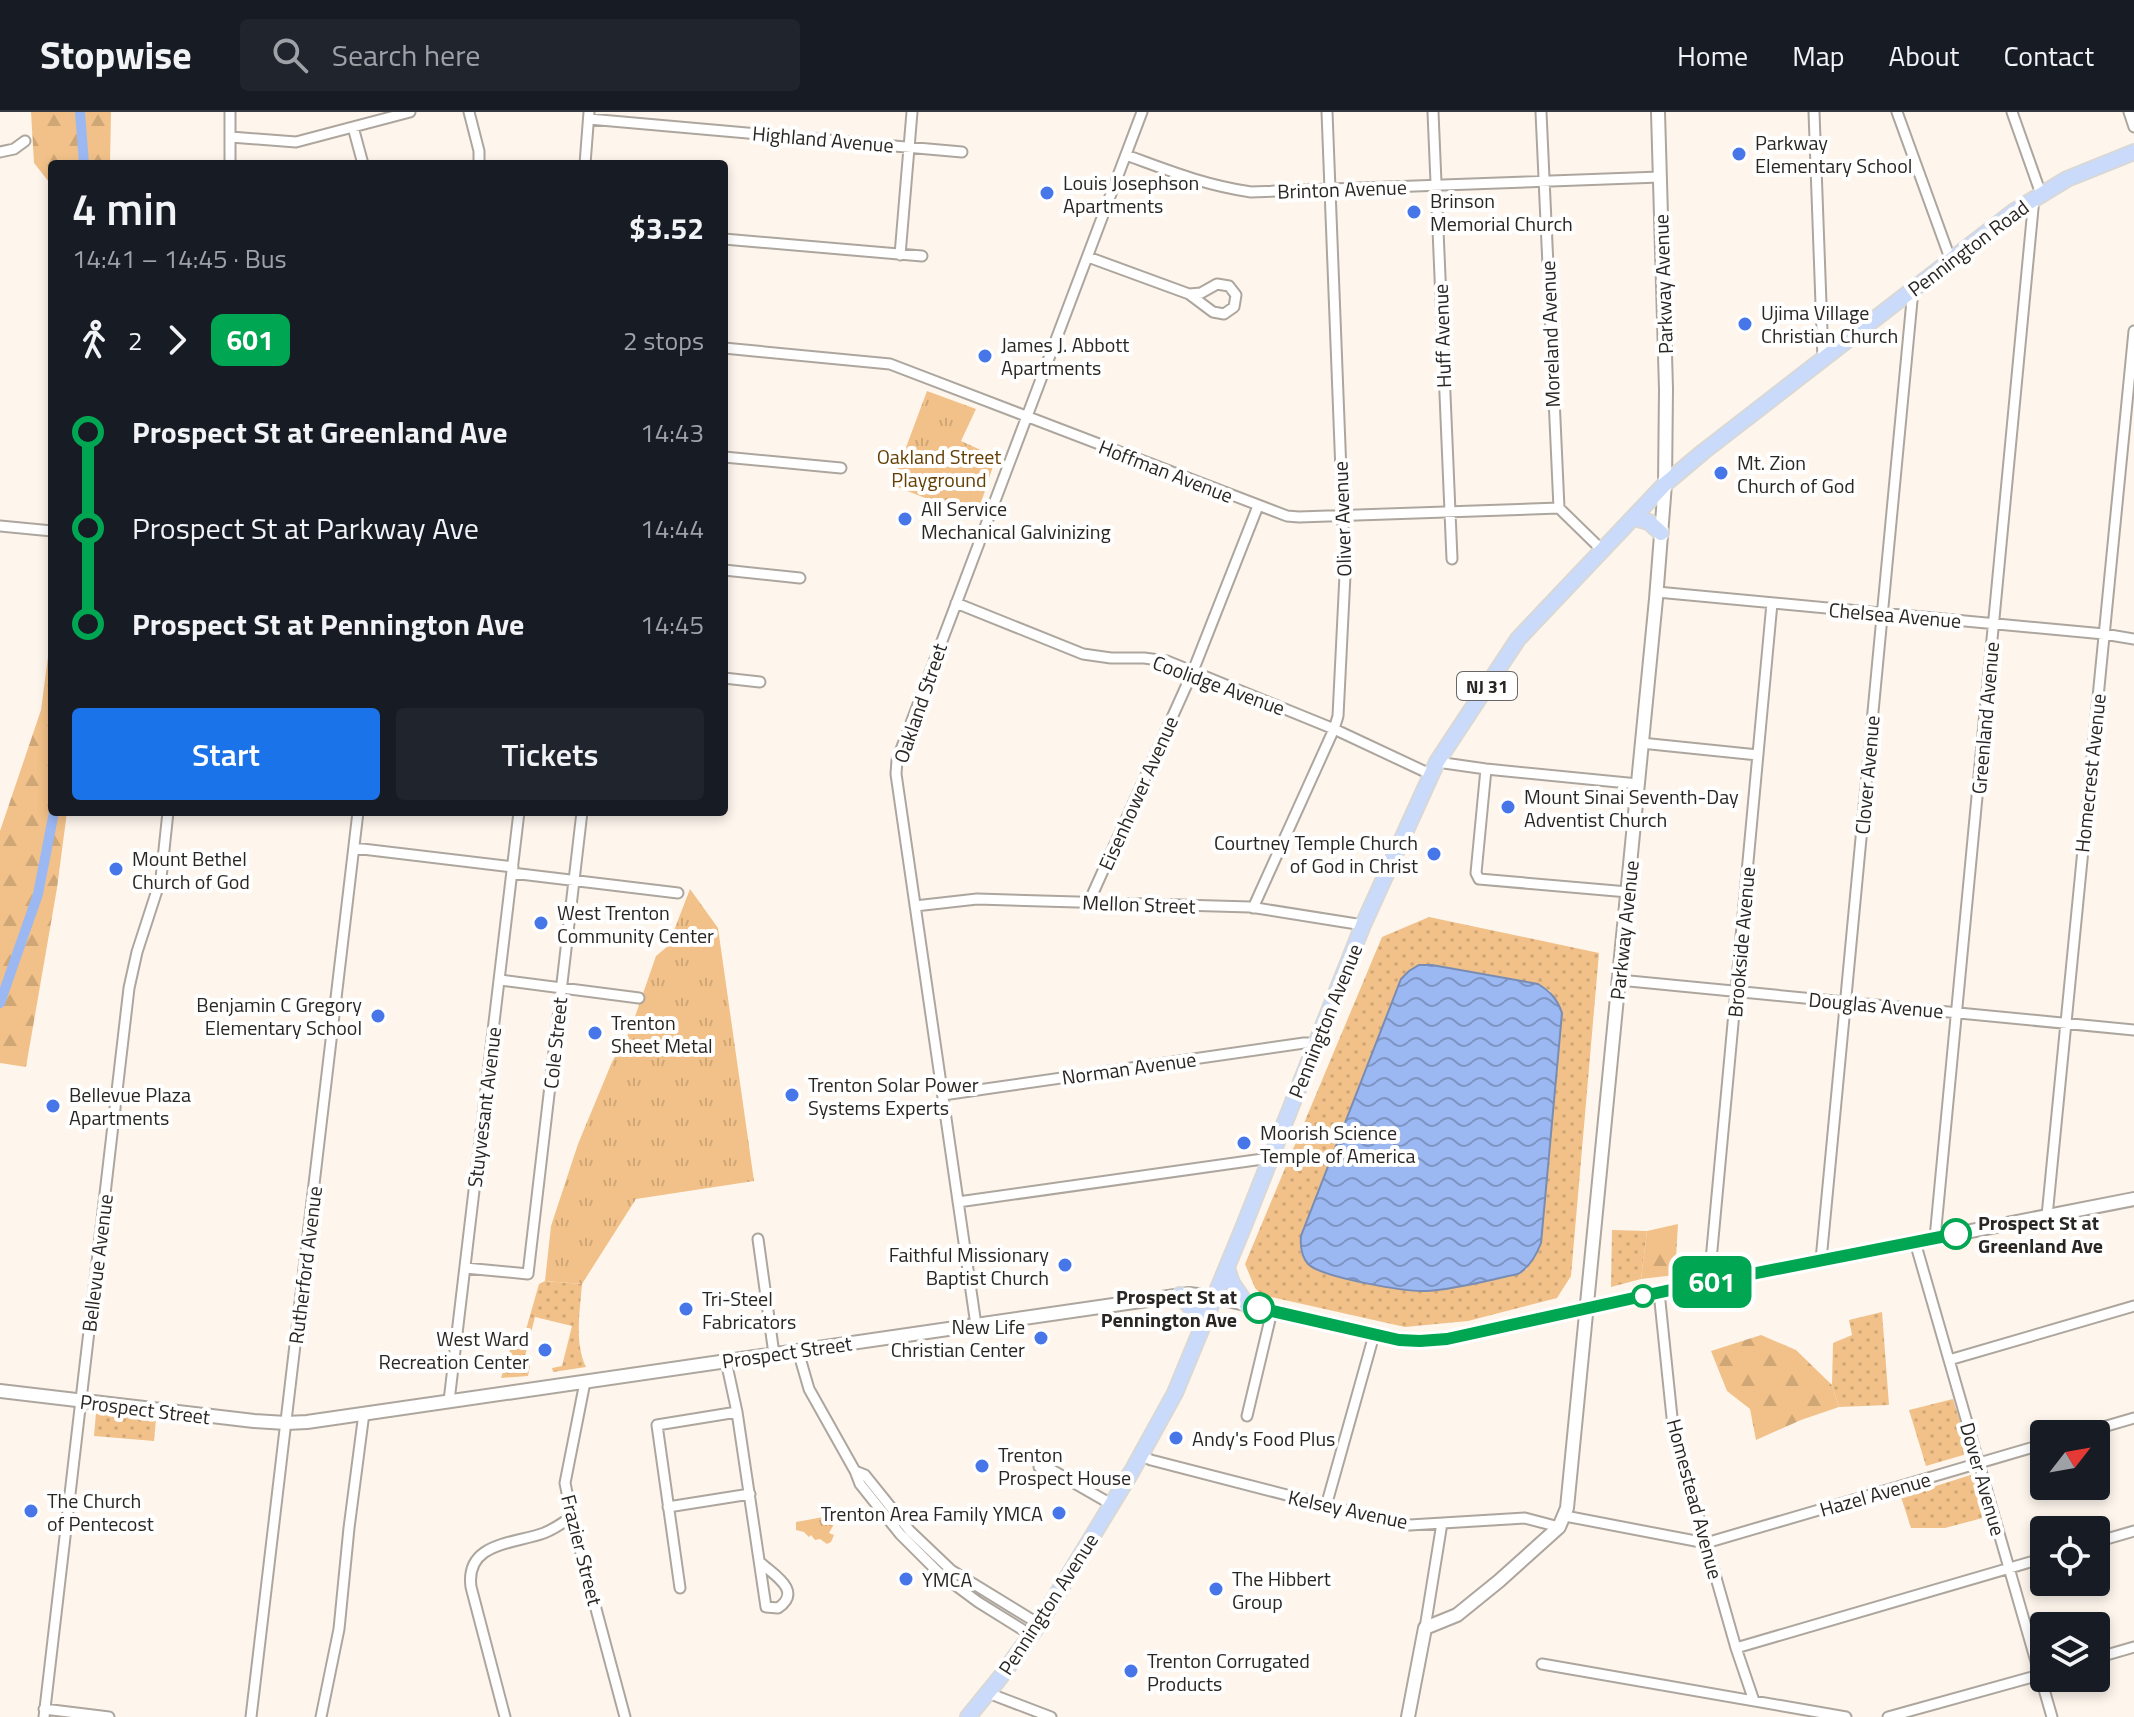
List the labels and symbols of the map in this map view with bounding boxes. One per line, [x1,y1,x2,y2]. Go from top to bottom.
street label: Highland Avenue [751,117,895,161]
place label: Parkway Elementary School [1755,127,1912,181]
marker: Parkway Elementary School [1730,145,1748,163]
place label: Louis Josephson Apartments [1063,167,1199,221]
street label: Brinton Avenue [1277,171,1407,207]
marker: Louis Josephson Apartments [1038,184,1056,202]
place label: Brinson Memorial Church [1430,185,1573,239]
street label: Pennington Road [1901,192,2035,304]
marker: Brinson Memorial Church [1405,203,1423,221]
street label: Parkway Avenue [1645,214,1681,354]
street label: Moreland Avenue [1532,260,1568,408]
street label: Huff Avenue [1425,283,1459,389]
place label: Ujima Village Christian Church [1761,297,1898,351]
marker: Ujima Village Christian Church [1736,315,1754,333]
place label: James J. Abbott Apartments [1001,329,1129,383]
marker: James J. Abbott Apartments [976,347,994,365]
street label: Hoffman Avenue [1094,431,1238,511]
park label: Oakland Street Playground [877,441,1001,495]
place label: Mt. Zion Church of God [1737,447,1855,501]
street label: Oliver Avenue [1324,461,1360,577]
marker: Mt. Zion Church of God [1712,464,1730,482]
place label: All Service Mechanical Galvinizing [921,493,1111,547]
marker: All Service Mechanical Galvinizing [896,510,914,528]
street label: Chelsea Avenue [1828,594,1962,636]
street label: Oakland Street [885,639,955,767]
street label: Greenland Avenue [1963,640,2007,796]
street label: Coolidge Avenue [1149,647,1289,723]
road number: NJ 31 [1457,672,1517,700]
street label: Homecrest Avenue [2066,692,2114,854]
street label: Eisenhower Avenue [1090,711,1186,875]
street label: Clover Avenue [1846,714,1888,836]
place label: Mount Sinai Seventh-Day Adventist Church [1524,781,1739,835]
marker: Mount Sinai Seventh-Day Adventist Church [1499,798,1517,816]
place label: Courtney Temple Church of God in Christ [1214,827,1418,881]
place label: Mount Bethel Church of God [132,843,250,897]
marker: Courtney Temple Church of God in Christ [1425,845,1443,863]
street label: Parkway Avenue [1601,859,1647,1001]
marker: Mount Bethel Church of God [107,860,125,878]
street label: Brookside Avenue [1719,865,1763,1019]
street label: Mellon Street [1082,887,1196,921]
place label: West Trenton Community Center [557,897,714,951]
marker: West Trenton Community Center [532,914,550,932]
street label: Pennington Avenue [1280,939,1370,1103]
street label: Douglas Avenue [1807,984,1945,1026]
place label: Benjamin C Gregory Elementary School [196,989,362,1043]
street label: Cole Street [535,996,575,1090]
marker: Benjamin C Gregory Elementary School [369,1007,387,1025]
place label: Trenton Sheet Metal [611,1007,713,1061]
marker: Trenton Sheet Metal [586,1024,604,1042]
street label: Stuyvesant Avenue [459,1025,509,1189]
street label: Norman Avenue [1060,1043,1198,1093]
place label: Trenton Solar Power Systems Experts [808,1069,979,1123]
place label: Bellevue Plaza Apartments [69,1079,191,1133]
marker: Trenton Solar Power Systems Experts [783,1086,801,1104]
marker: Bellevue Plaza Apartments [44,1097,62,1115]
place label: Moorish Science Temple of America [1260,1117,1416,1171]
marker: Moorish Science Temple of America [1235,1134,1253,1152]
street label: Rutherford Avenue [280,1184,330,1346]
street label: Bellevue Avenue [73,1192,121,1334]
place label: Prospect St at Greenland Ave [1978,1207,2103,1261]
marker: Prospect St at Greenland Ave [1941,1219,1971,1249]
place label: Faithful Missionary Baptist Church [889,1239,1049,1293]
marker: Faithful Missionary Baptist Church [1056,1256,1074,1274]
line badge: 601 [1666,1256,1758,1308]
place label: Prospect St at Pennington Ave [1101,1281,1237,1335]
place label: Tri-Steel Fabricators [702,1283,796,1337]
unlabelled marker [1632,1285,1654,1307]
marker: Prospect St at Pennington Ave [1244,1293,1274,1323]
marker: Tri-Steel Fabricators [677,1300,695,1318]
place label: New Life Christian Center [891,1311,1025,1365]
place label: West Ward Recreation Center [379,1323,529,1377]
street label: Prospect Street [720,1328,854,1376]
marker: New Life Christian Center [1032,1329,1050,1347]
marker: West Ward Recreation Center [536,1341,554,1359]
street label: Prospect Street [78,1386,212,1432]
street label: Homestead Avenue [1659,1415,1731,1583]
street label: Dover Avenue [1952,1419,2014,1539]
north arrow [2030,1420,2110,1500]
place label: Andy's Food Plus [1192,1423,1335,1454]
marker: Andy's Food Plus [1167,1429,1185,1447]
place label: Trenton Prospect House [998,1439,1131,1493]
marker: Trenton Prospect House [973,1457,991,1475]
street label: Hazel Avenue [1816,1463,1934,1525]
street label: Kelsey Avenue [1285,1481,1411,1537]
place label: The Church of Pentecost [47,1485,154,1539]
street label: Frazier Street [553,1491,611,1609]
place label: Trenton Area Family YMCA [821,1498,1043,1529]
marker: The Church of Pentecost [22,1502,40,1520]
marker: Trenton Area Family YMCA [1050,1504,1068,1522]
street label: Pennington Avenue [990,1527,1106,1681]
place label: The Hibbert Group [1232,1563,1331,1617]
place label: YMCA [922,1564,972,1595]
marker: YMCA [897,1570,915,1588]
marker: The Hibbert Group [1207,1580,1225,1598]
place label: Trenton Corrugated Products [1147,1645,1310,1699]
marker: Trenton Corrugated Products [1122,1662,1140,1680]

